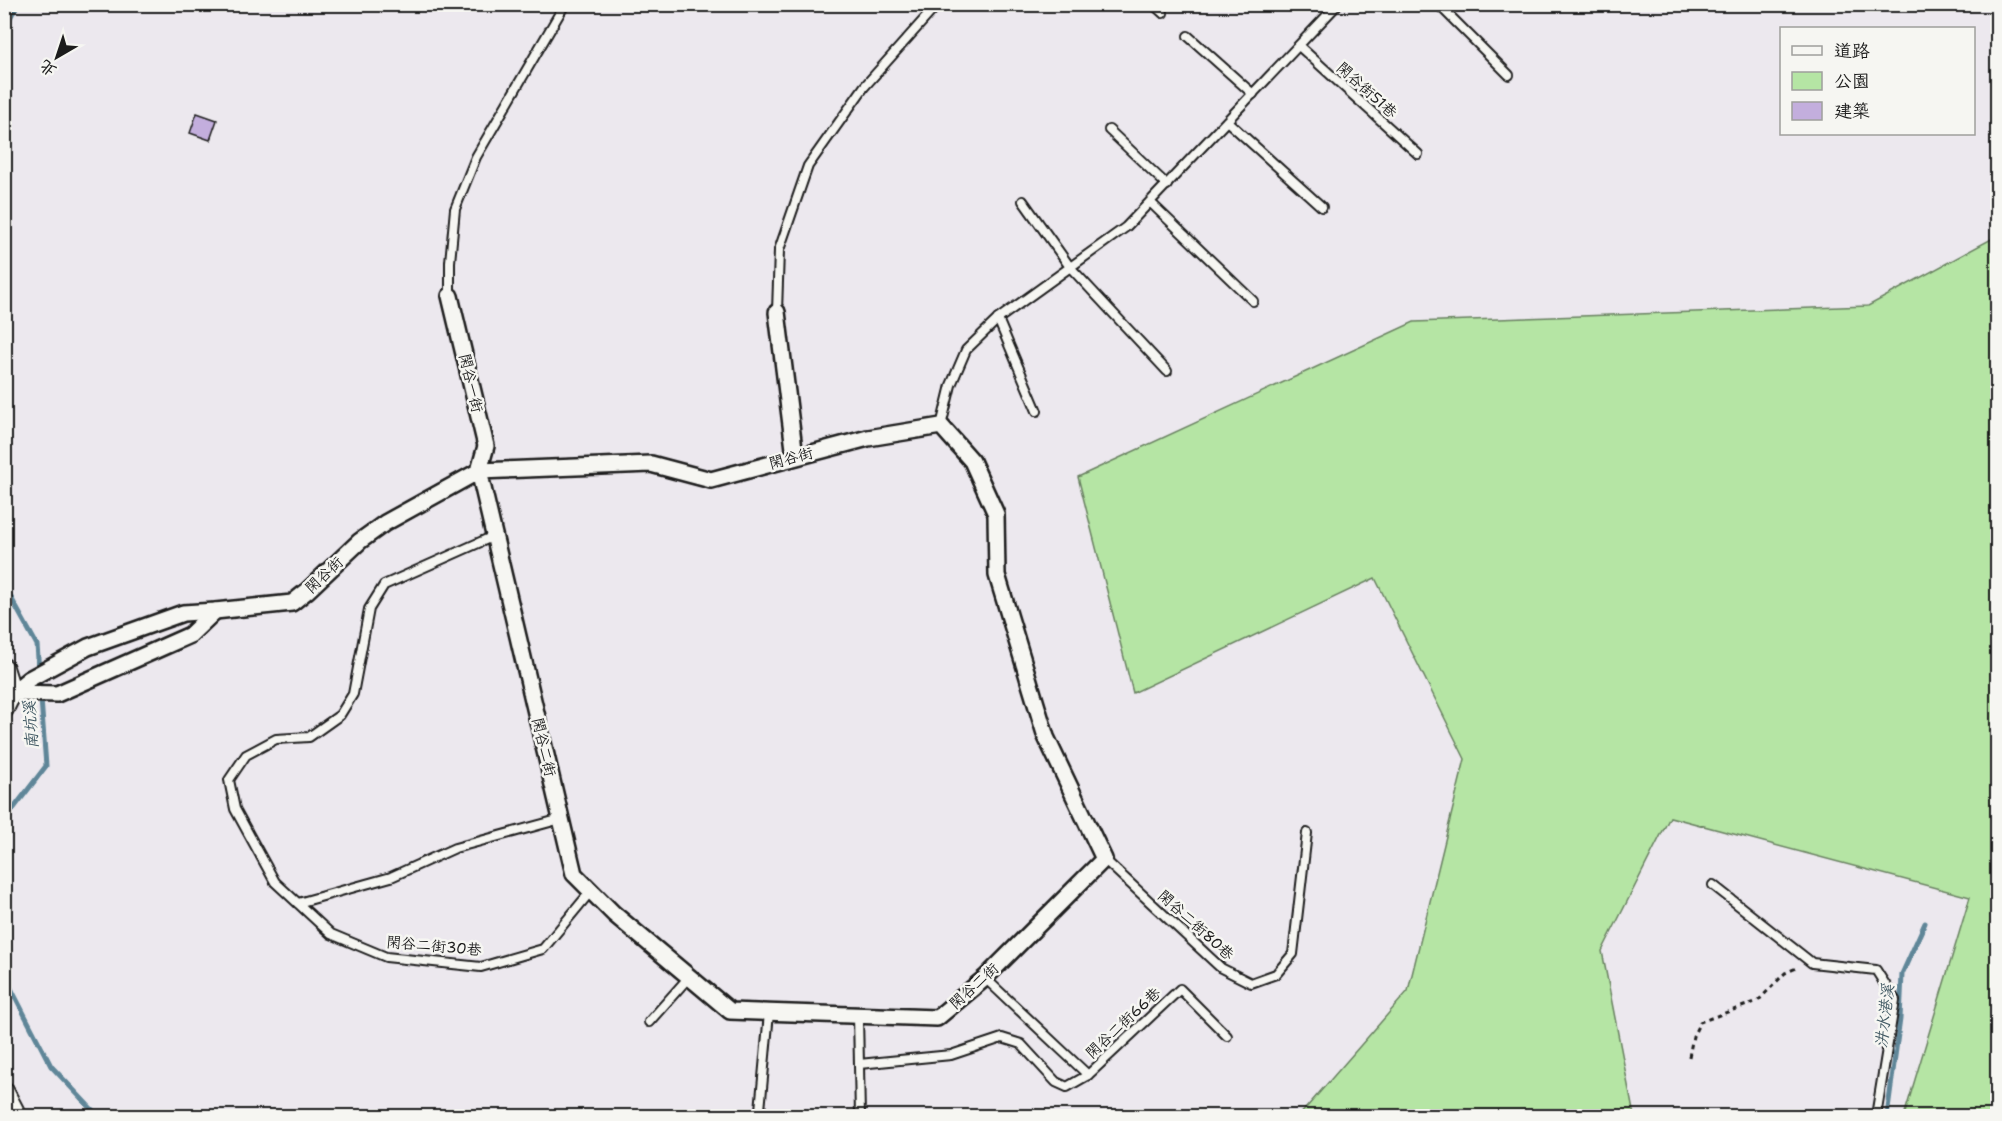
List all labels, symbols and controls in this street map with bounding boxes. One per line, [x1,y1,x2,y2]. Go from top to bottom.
north arrow [27,27,87,87]
legend [1780,27,1975,135]
text: 道路 [1834,39,1870,63]
text: 北 [35,55,61,81]
street label: 閑谷街51巷 [1333,58,1401,122]
text: 公園 [1834,69,1870,93]
text: 建築 [1834,99,1870,123]
street label: 閑谷一街 [455,352,487,414]
street label: 閑谷街 [767,443,815,473]
street label: 閑谷街 [301,552,347,598]
water label: 南坑溪 [18,699,43,750]
street label: 閑谷二街 [528,716,560,778]
street label: 閑谷二街80巷 [1154,886,1238,964]
street label: 閑谷二街30巷 [385,932,483,960]
street label: 閑谷二街 [945,958,1003,1014]
water label: 汫水港溪 [1871,982,1898,1049]
street label: 閑谷二街66巷 [1081,983,1165,1063]

